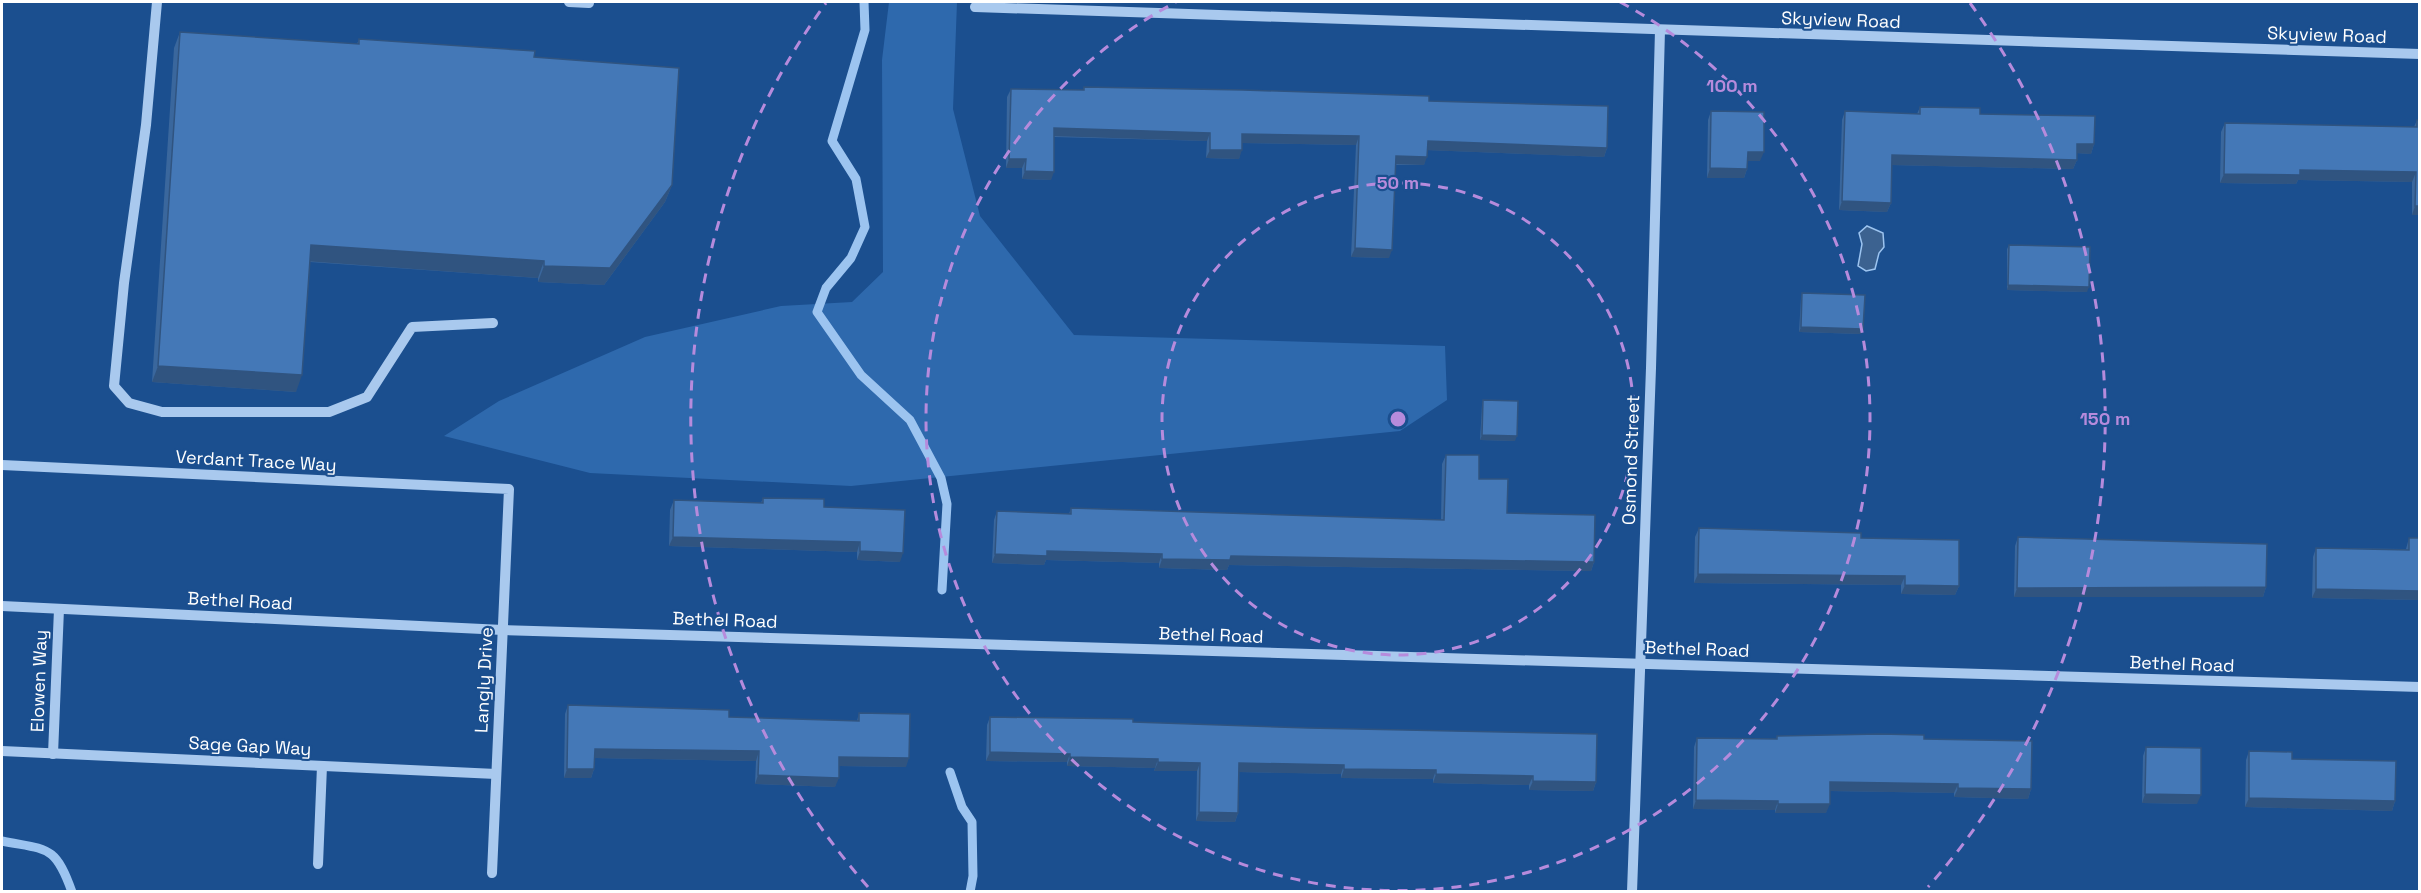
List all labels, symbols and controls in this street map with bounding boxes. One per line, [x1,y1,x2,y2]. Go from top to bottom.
street label: Skyview Road [1781,6,1901,33]
street label: Skyview Road [2267,21,2387,48]
text: 100 m [1706,74,1758,97]
text: 50 m [1377,171,1419,194]
street label: Osmond Street [1617,394,1644,526]
text: 150 m [2080,407,2130,430]
centre of rings [1388,409,1408,429]
street label: Verdant Trace Way [175,445,337,476]
street label: Bethel Road [187,586,293,615]
street label: Bethel Road [672,606,778,633]
street label: Bethel Road [1158,621,1264,648]
street label: Langly Drive [469,626,498,733]
street label: Elowen Way [25,629,52,733]
street label: Bethel Road [1644,635,1750,662]
street label: Bethel Road [2129,650,2235,677]
street label: Sage Gap Way [188,731,312,760]

